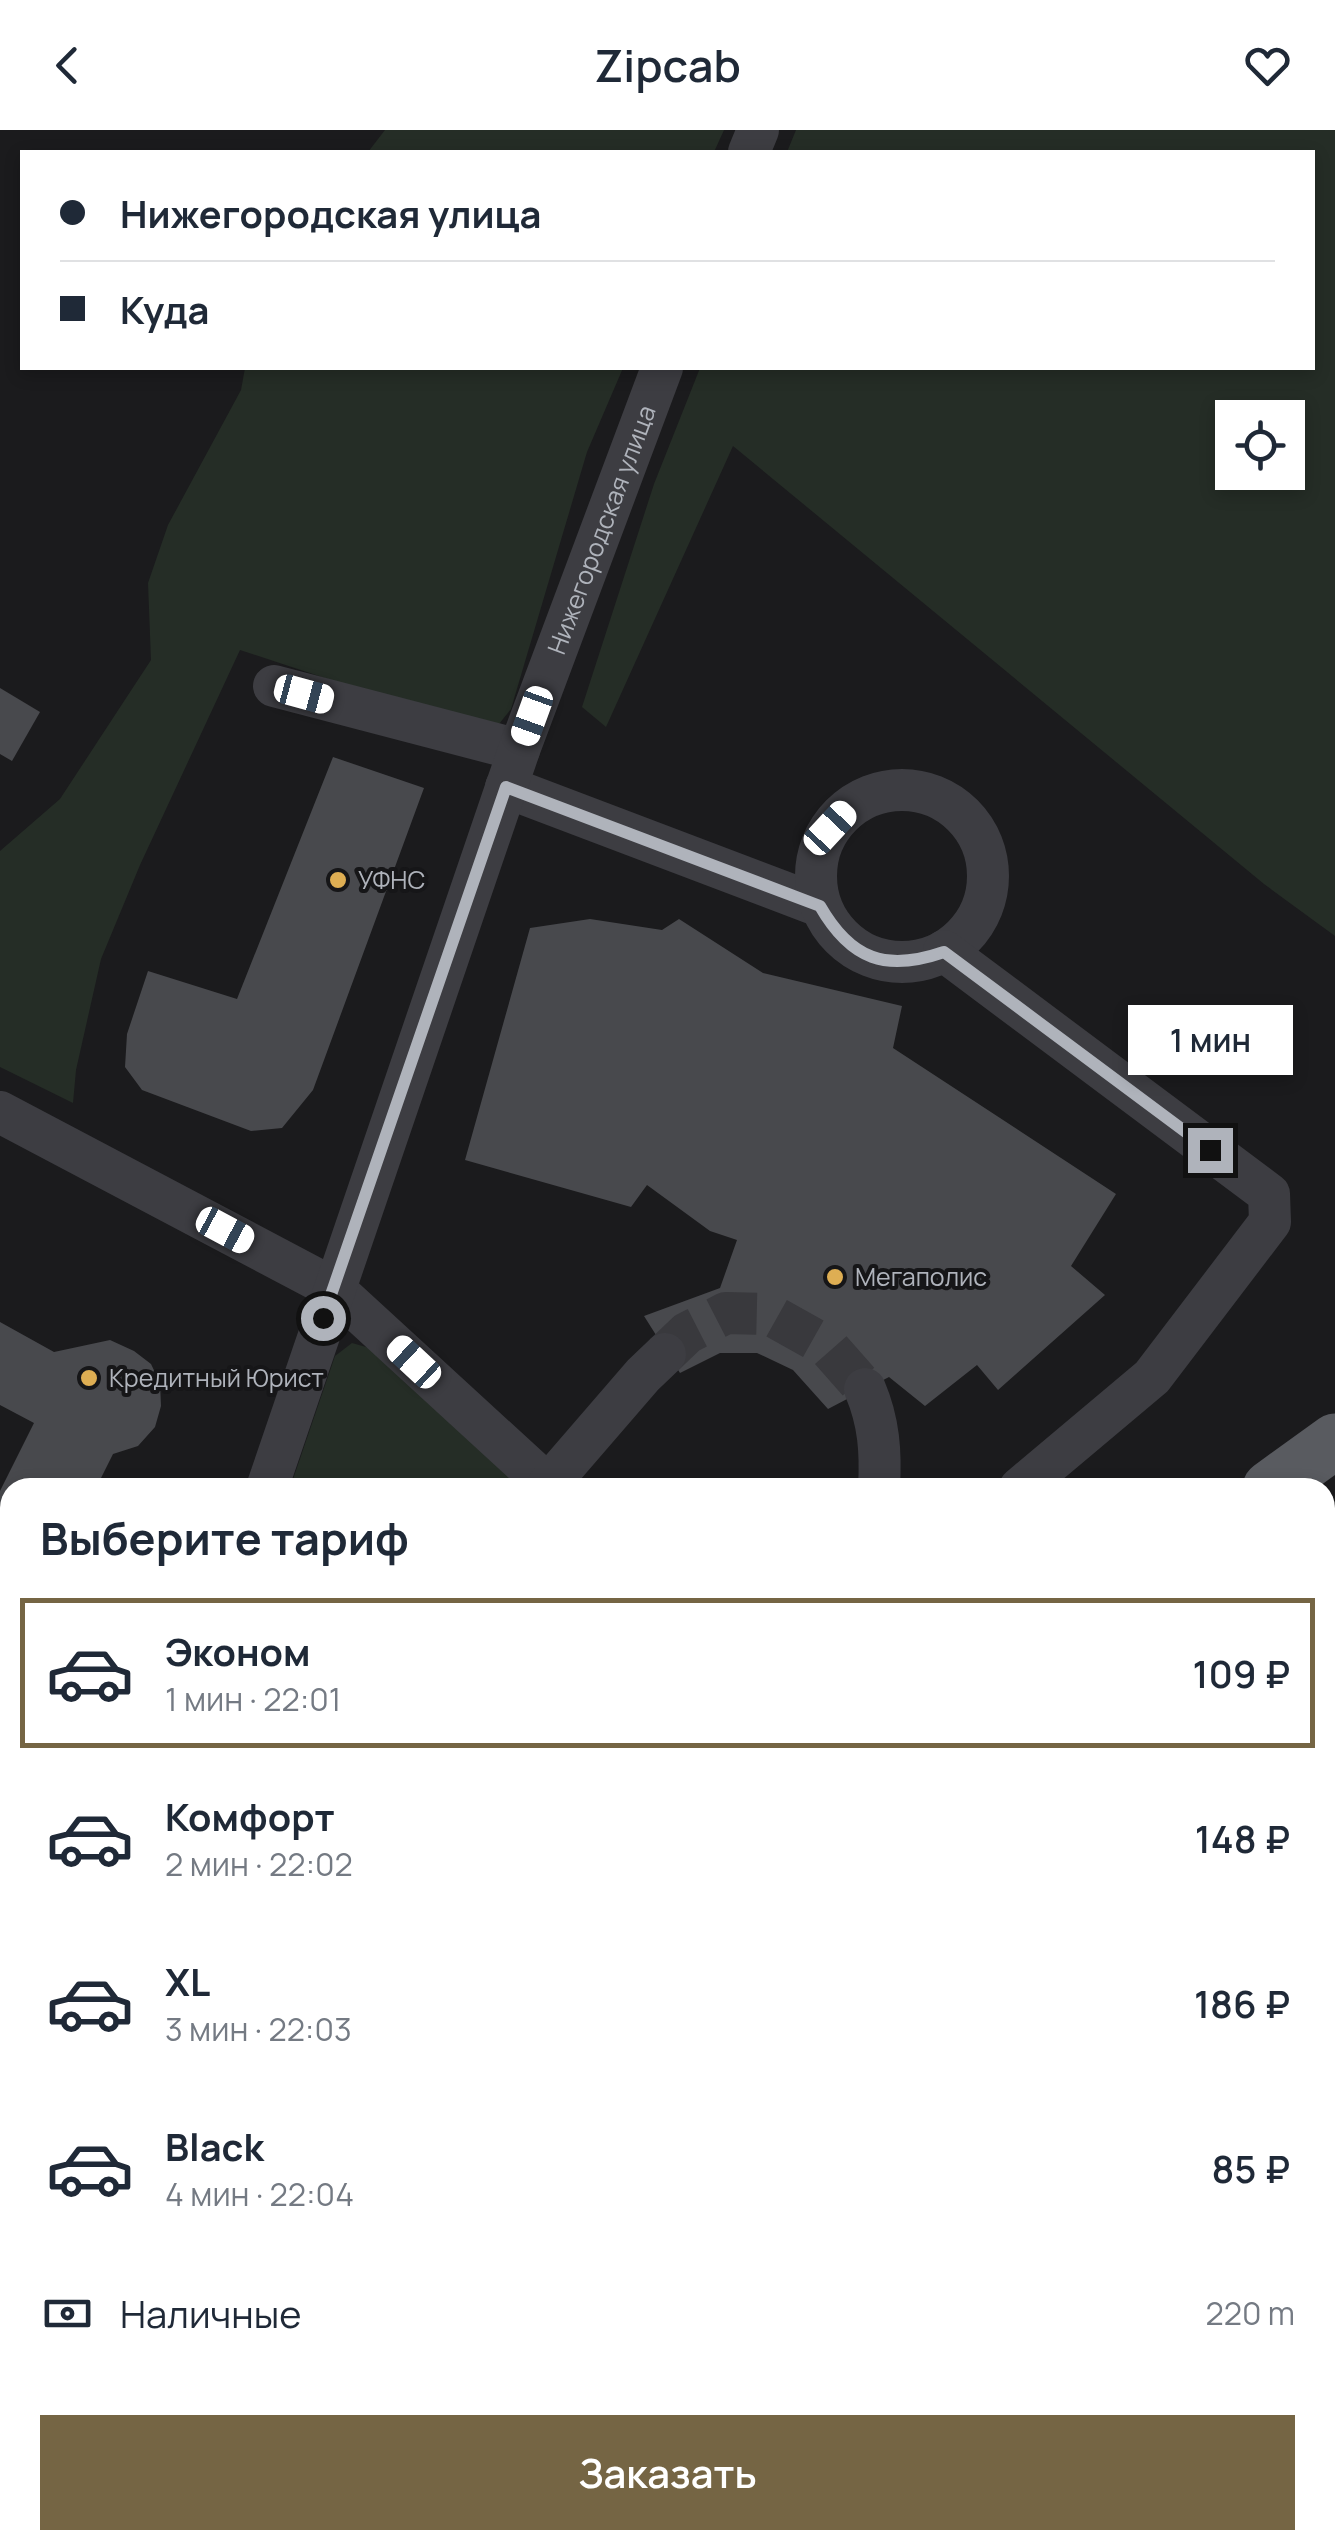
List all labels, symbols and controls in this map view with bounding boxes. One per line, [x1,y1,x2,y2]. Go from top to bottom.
text: Zipcab [594,34,741,96]
icon: back [40,38,95,93]
icon: heart [1240,38,1295,93]
text: Нижегородская улица [120,187,541,239]
text: Куда [120,283,209,335]
street label: Нижегородская улица [538,400,664,659]
map controls [1215,400,1305,490]
button: locate [1215,400,1305,490]
car [271,672,337,716]
car [508,683,556,749]
car [799,796,861,860]
place label: УФНС [358,862,425,897]
marker: УФНС [327,869,349,891]
callout: 1 мин [1128,1005,1292,1075]
text: 1 мин [1170,1018,1251,1062]
route end [1188,1128,1233,1173]
car [191,1203,259,1257]
place label: Мегаполис [855,1259,987,1294]
marker: Мегаполис [824,1266,846,1288]
route start [301,1296,346,1341]
car [382,1331,446,1393]
place label: Кредитный Юрист [109,1360,324,1395]
marker: Кредитный Юрист [78,1367,100,1389]
text: Выберите тариф [40,1507,409,1569]
text: Эконом [165,1625,311,1677]
icon: car [45,1628,135,1718]
text: 109 ₽ [1192,1647,1290,1699]
text: 1 мин · 22:01 [165,1677,341,1721]
text: Комфорт [165,1790,335,1842]
icon: car [45,1793,135,1883]
text: 148 ₽ [1195,1812,1290,1864]
text: 2 мин · 22:02 [165,1842,353,1886]
text: XL [165,1955,210,2007]
icon: car [45,1958,135,2048]
text: 186 ₽ [1194,1977,1290,2029]
text: 3 мин · 22:03 [165,2007,352,2051]
text: Black [165,2120,264,2172]
icon: car [45,2123,135,2213]
text: 85 ₽ [1212,2142,1290,2194]
text: 4 мин · 22:04 [165,2172,354,2216]
icon: cash [40,2286,95,2341]
text: Наличные [120,2287,301,2339]
text: 220 m [1205,2291,1295,2335]
button: Заказать [40,2415,1295,2530]

